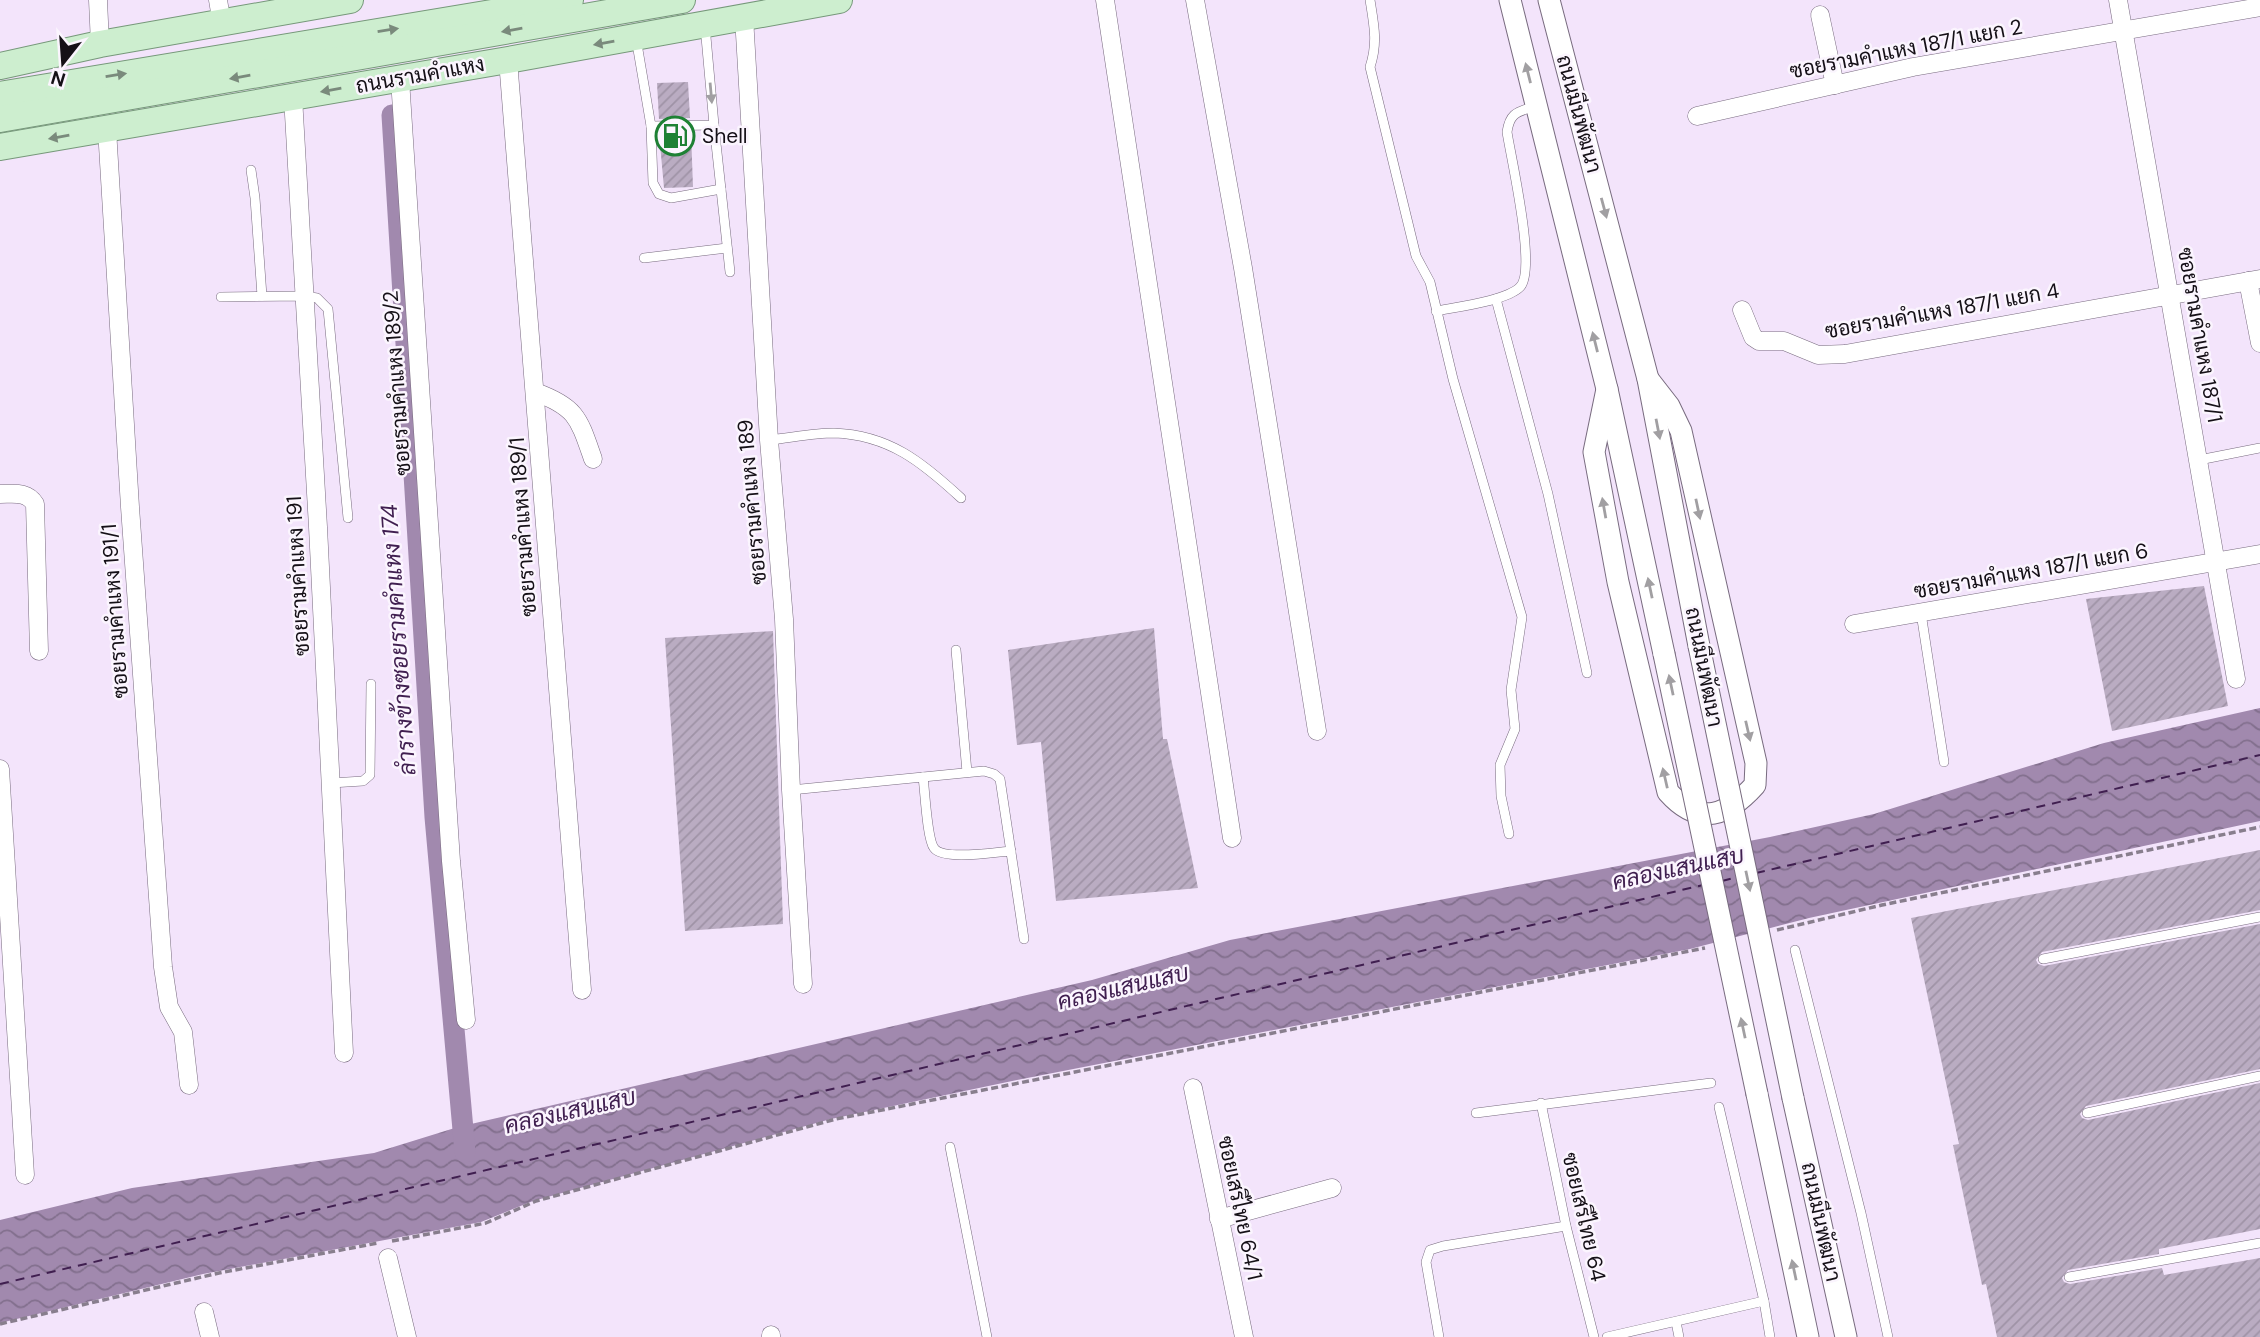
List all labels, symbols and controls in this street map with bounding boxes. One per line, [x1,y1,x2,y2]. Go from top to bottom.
street label: ซอยรามคำแหง 187/1 แยก 2 [1787,13,2025,85]
one-way arrow [377,24,399,35]
one-way arrow [501,25,523,36]
north arrow [28,28,98,98]
one-way arrow [593,38,615,49]
street label: ถนนรามคำแหง [354,50,486,100]
street label: ถนนมีนพัฒนา [1550,52,1608,176]
one-way arrow [1522,62,1533,84]
text: N [48,65,68,93]
one-way arrow [105,69,127,80]
one-way arrow [229,72,251,83]
one-way arrow [706,82,717,104]
one-way arrow [320,85,342,96]
fuel station icon: Shell [654,115,696,157]
place label: Shell [702,122,748,150]
one-way arrow [48,132,70,143]
one-way arrow [1599,198,1609,219]
street label: ซอยรามคำแหง 187/1 [2171,245,2229,425]
street label: ซอยรามคำแหง 187/1 แยก 4 [1823,277,2061,345]
street label: ซอยรามคำแหง 189/2 [377,290,417,476]
one-way arrow [1589,331,1600,353]
street label: ซอยรามคำแหง 189 [731,418,773,586]
one-way arrow [1652,418,1663,440]
street label: ซอยรามคำแหง 189/1 [503,436,543,618]
street label: ซอยรามคำแหง 191 [280,495,316,657]
one-way arrow [1598,497,1609,519]
one-way arrow [1692,498,1703,520]
water label: ลำรางข้างซอยรามคำแหง 174 [374,503,422,777]
street label: ซอยรามคำแหง 191/1 [95,523,135,699]
street label: ซอยรามคำแหง 187/1 แยก 6 [1912,537,2150,605]
one-way arrow [1644,577,1655,599]
street label: ถนนมีนพัฒนา [1679,605,1729,729]
one-way arrow [1665,674,1676,696]
one-way arrow [1743,720,1754,742]
one-way arrow [1659,767,1670,789]
water label: คลองแสนแสบ [1609,839,1747,897]
one-way arrow [1742,870,1753,892]
water label: คลองแสนแสบ [1054,957,1192,1017]
one-way arrow [1737,1017,1748,1039]
water label: คลองแสนแสบ [501,1081,639,1141]
street label: ซอยเสรีไทย 64/1 [1211,1133,1269,1283]
street label: ซอยเสรีไทย 64 [1556,1150,1613,1285]
street label: ถนนมีนพัฒนา [1795,1160,1847,1284]
one-way arrow [1788,1259,1799,1281]

